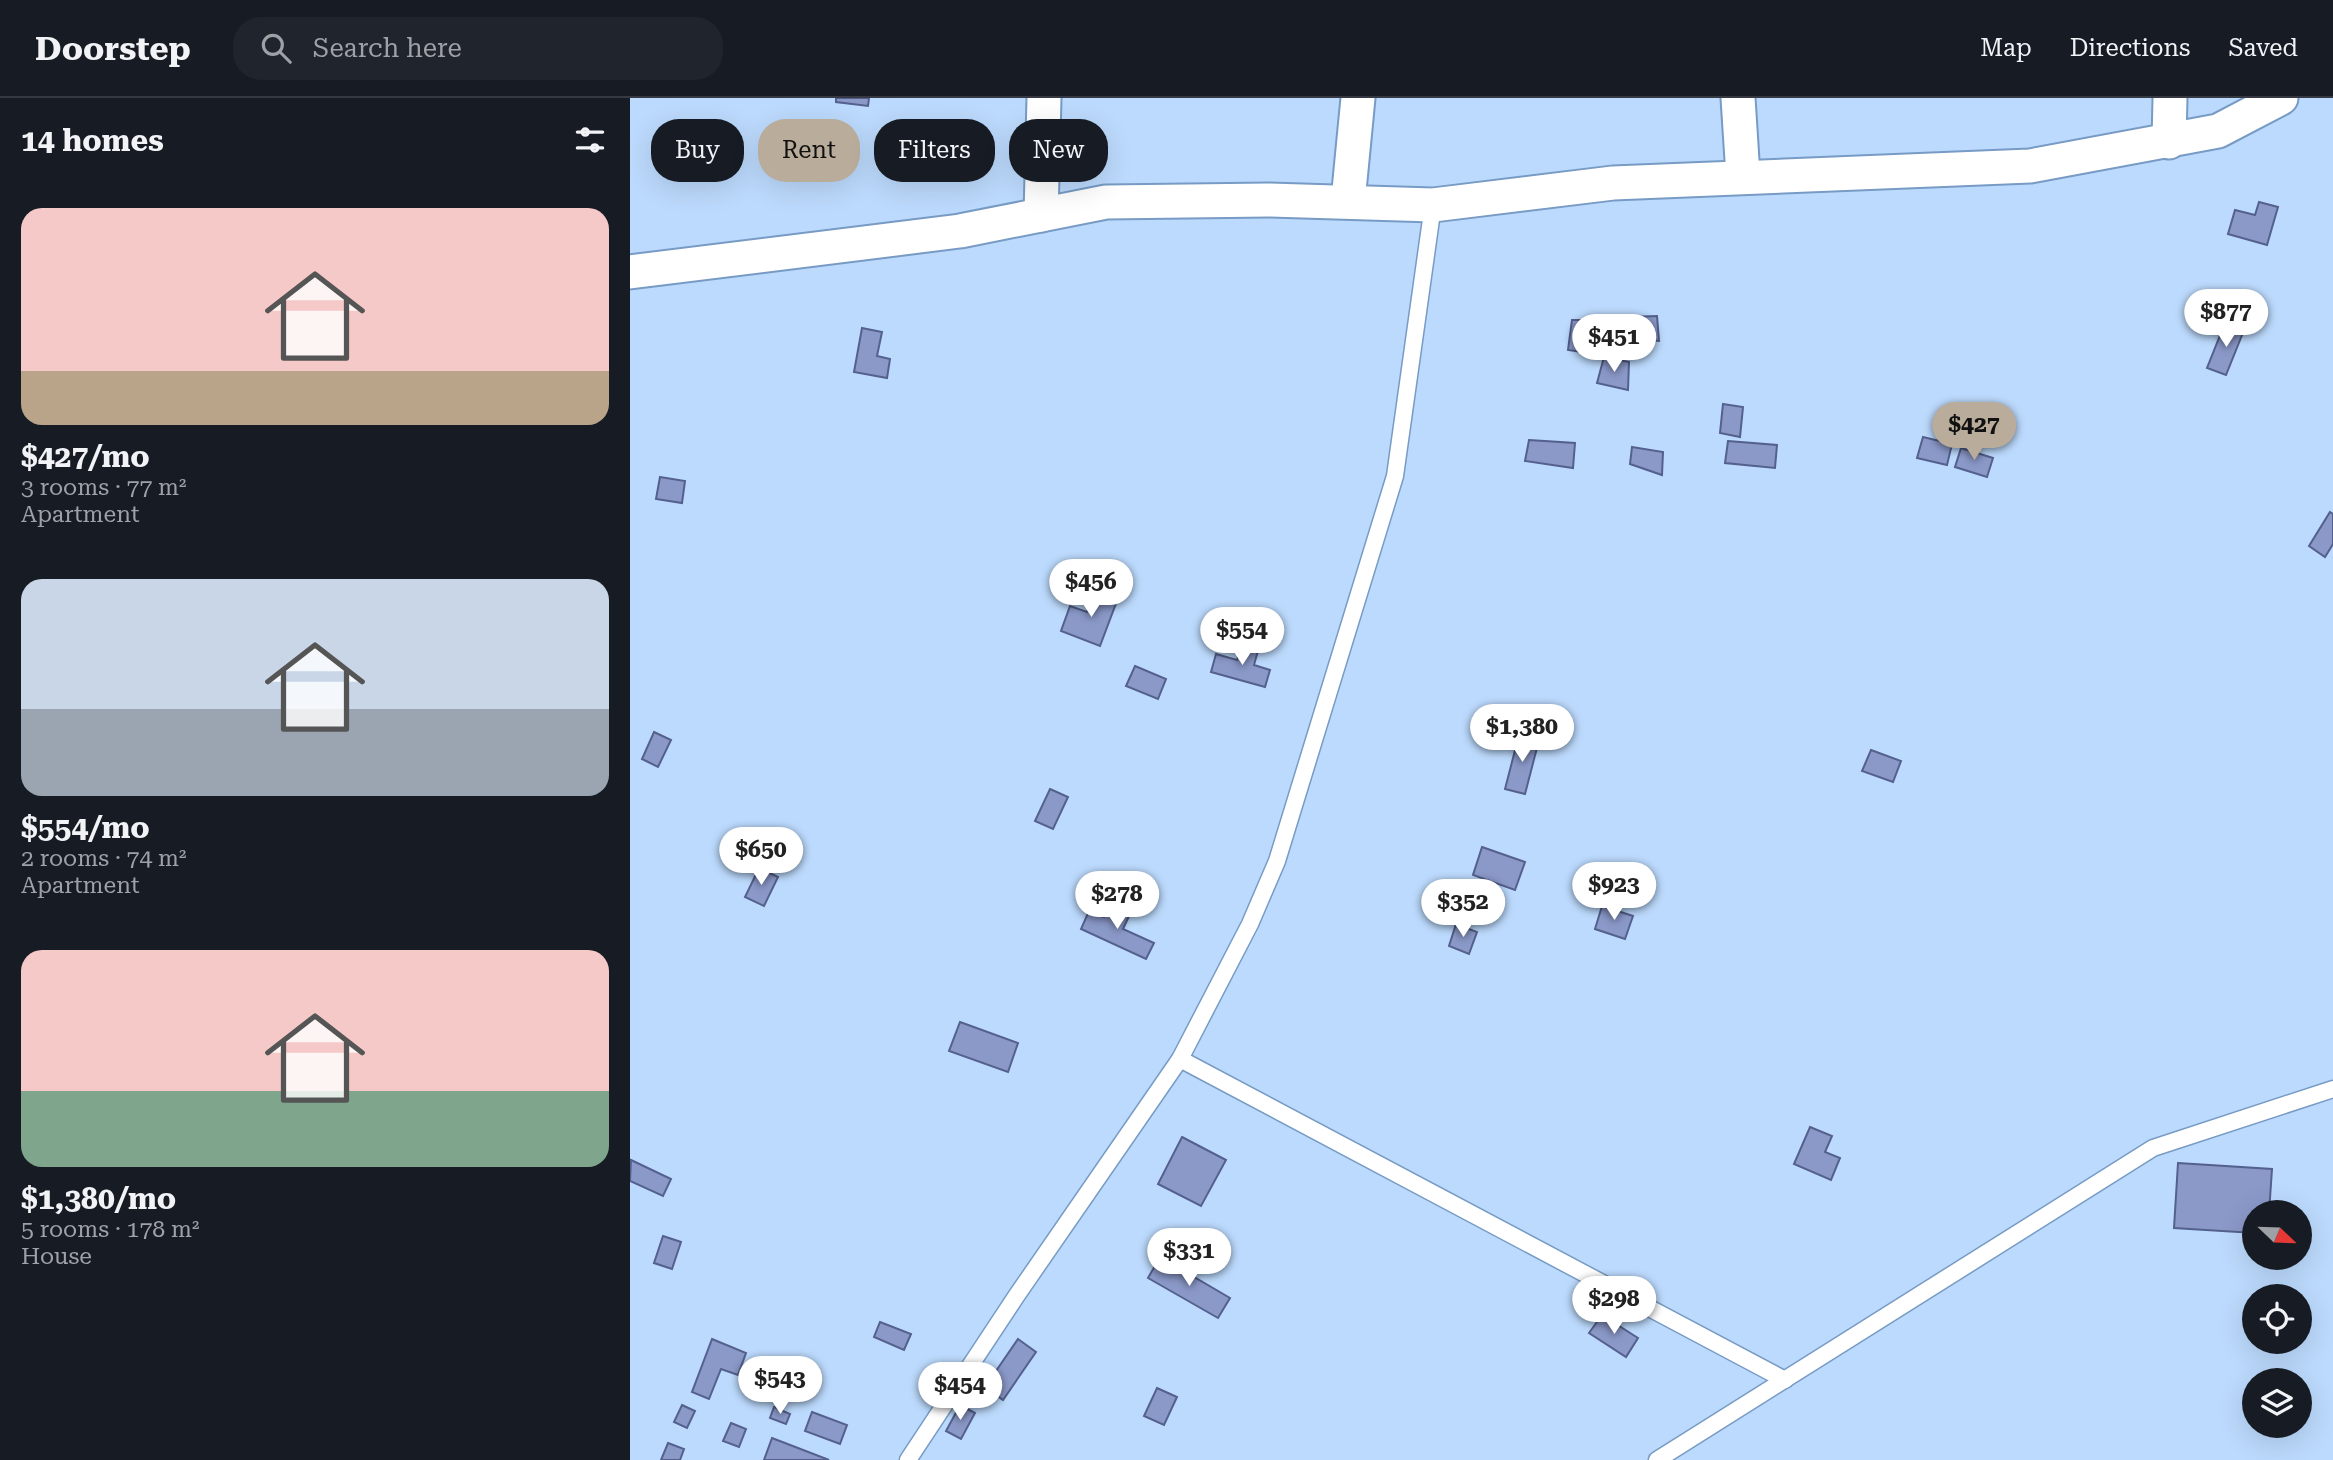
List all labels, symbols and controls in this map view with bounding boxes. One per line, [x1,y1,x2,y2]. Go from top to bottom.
search box [233,17,723,80]
text: Doorstep [35,29,191,68]
icon: search [257,29,295,67]
text: Search here [313,33,462,63]
text: Map [1980,34,2032,62]
text: Directions [2070,34,2190,62]
text: Saved [2228,34,2298,62]
chip: Buy [651,119,744,182]
chip: Rent [758,119,860,182]
chip: Filters [874,119,995,182]
chip: New [1009,119,1108,182]
icon: filters [571,121,609,159]
text: 14 homes [21,123,164,158]
icon: home [252,253,378,379]
pin: $877 [2185,289,2267,349]
text: $877 [2200,298,2252,325]
pin: $451 [1573,314,1655,374]
text: $451 [1588,323,1640,350]
pin: $427 [1933,402,2015,462]
text: $427 [1948,411,2000,438]
text: $427/mo [21,439,150,474]
text: 3 rooms · 77 m² [21,474,187,501]
text: Apartment [21,501,140,528]
pin: $456 [1050,560,1132,619]
text: $456 [1065,568,1117,595]
pin: $554 [1201,608,1283,667]
text: $554 [1216,616,1268,643]
icon: home [252,624,378,750]
pin: $1,380 [1465,704,1579,764]
text: $1,380 [1486,713,1558,740]
text: $554/mo [21,810,150,845]
pin: $650 [720,828,802,887]
text: $650 [735,836,787,863]
text: 2 rooms · 74 m² [21,845,187,872]
pin: $923 [1573,862,1655,922]
text: $923 [1588,871,1640,898]
text: Apartment [21,872,140,899]
pin: $278 [1076,872,1158,931]
text: $278 [1091,880,1143,907]
pin: $352 [1422,880,1504,939]
text: $352 [1437,888,1489,915]
icon: home [252,995,378,1121]
text: $1,380/mo [21,1181,176,1216]
north arrow [2242,1200,2312,1270]
map controls [2242,1200,2312,1438]
text: 5 rooms · 178 m² [21,1216,199,1243]
pin: $331 [1148,1228,1230,1288]
text: $331 [1163,1237,1215,1264]
text: House [21,1243,92,1270]
pin: $298 [1573,1276,1655,1336]
button: locate [2242,1284,2312,1354]
text: $298 [1588,1285,1640,1312]
pin: $543 [739,1356,821,1416]
pin: $454 [919,1362,1001,1422]
text: $543 [754,1365,806,1392]
button: layers [2242,1368,2312,1438]
text: $454 [934,1371,986,1398]

